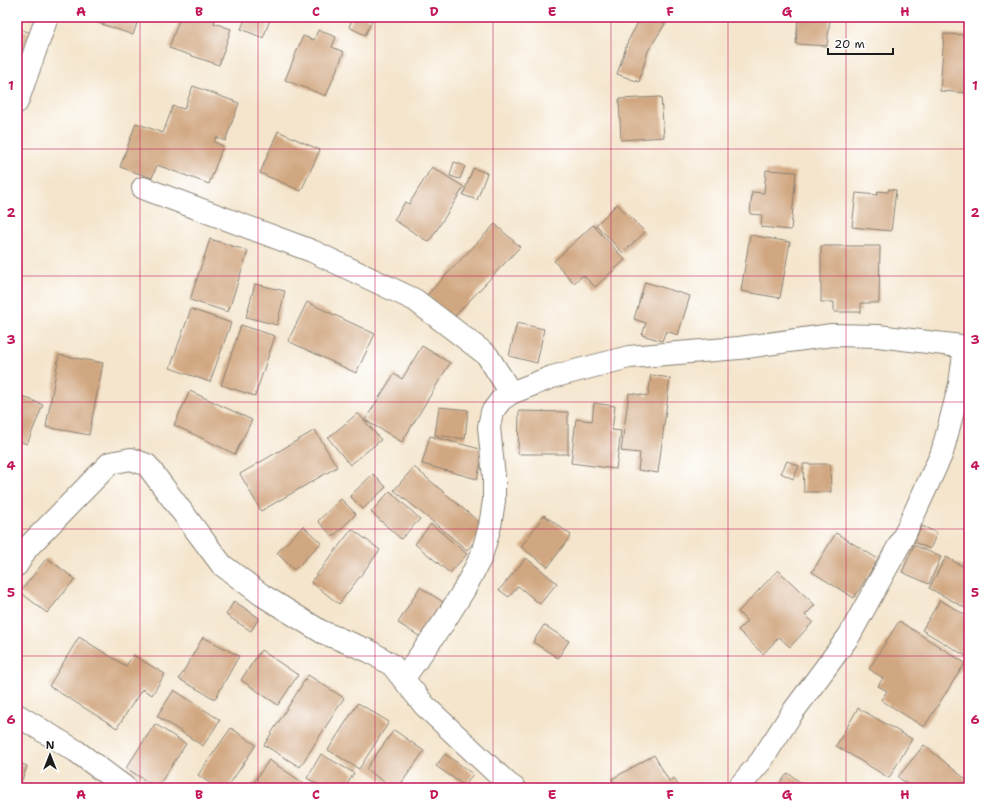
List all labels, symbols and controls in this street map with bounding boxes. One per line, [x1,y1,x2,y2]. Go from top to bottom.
text: A [76,3,86,20]
text: B [195,3,203,20]
text: C [312,3,320,20]
text: D [429,3,439,20]
text: E [548,3,557,20]
text: F [666,3,674,20]
text: G [782,3,793,20]
text: H [900,3,910,20]
scale bar [828,30,893,56]
text: 20 m [834,36,865,52]
text: 1 [8,77,14,94]
text: 1 [972,77,978,94]
text: 2 [6,204,16,221]
text: 2 [970,204,980,221]
text: 3 [6,331,16,348]
text: 3 [970,331,980,348]
text: 4 [6,457,16,474]
text: 4 [970,457,980,474]
text: 5 [7,584,15,601]
text: 5 [971,584,979,601]
text: 6 [6,711,16,728]
text: 6 [970,711,980,728]
north arrow [30,735,70,775]
text: N [46,738,55,753]
text: A [76,786,86,803]
text: B [195,786,203,803]
text: C [312,786,320,803]
text: D [429,786,439,803]
text: E [548,786,557,803]
text: F [666,786,674,803]
text: G [782,786,793,803]
text: H [900,786,910,803]

